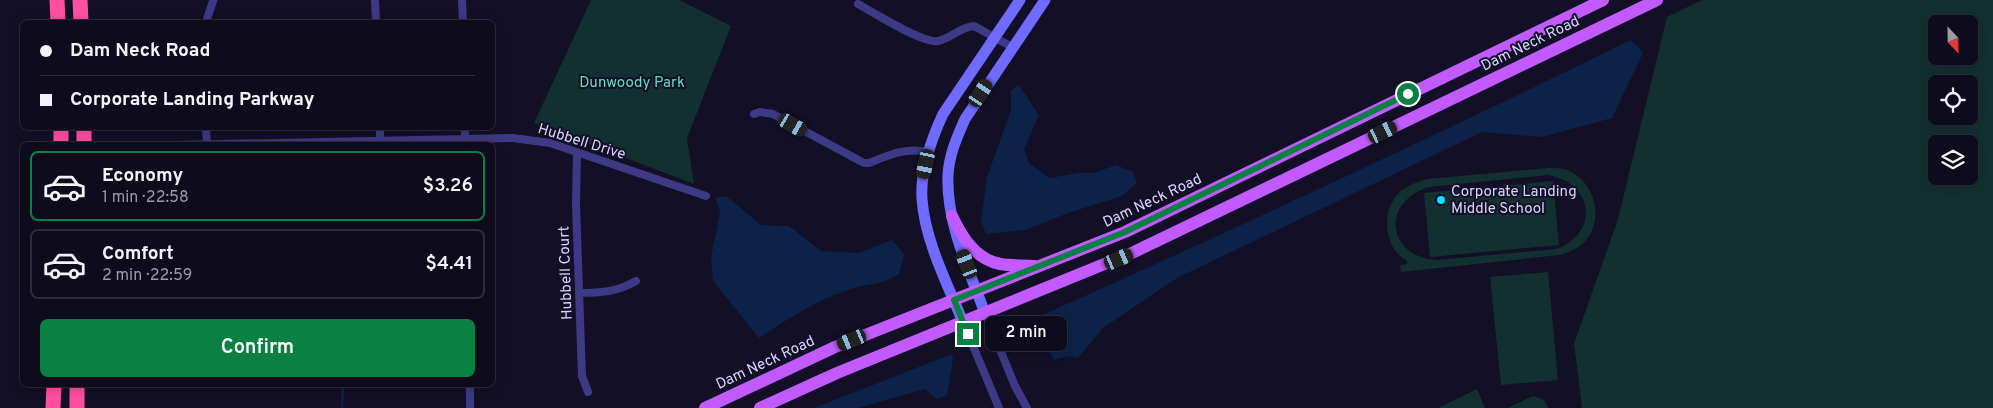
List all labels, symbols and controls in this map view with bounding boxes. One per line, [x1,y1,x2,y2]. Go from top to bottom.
street label: Dam Neck Road [1478,12,1583,76]
north arrow [1928,15,1978,65]
map controls [1928,15,1978,185]
text: Dam Neck Road [70,39,210,63]
park label: Dunwoody Park [579,74,685,93]
button: locate [1928,75,1978,125]
car [966,76,995,110]
route start [1397,83,1419,105]
text: Corporate Landing Parkway [70,88,315,112]
car [776,111,809,139]
car [1366,119,1399,145]
street label: Hubbell Drive [535,120,628,165]
button: layers [1928,135,1978,185]
car [915,148,936,180]
icon: car [42,164,87,209]
text: Economy [102,164,183,188]
street label: Dam Neck Road [1100,170,1205,233]
text: $3.26 [423,174,473,198]
place label: Corporate Landing Middle School [1451,183,1577,219]
text: 1 min · 22:58 [102,188,189,208]
marker: Corporate Landing Middle School [1435,194,1447,206]
street label: Hubbell Court [555,226,578,320]
icon: car [42,242,87,287]
text: Comfort [102,242,174,266]
car [1102,246,1135,272]
car [954,247,979,281]
text: $4.41 [426,252,473,276]
text: 2 min · 22:59 [102,266,192,286]
callout: 2 min [986,316,1068,352]
button: Confirm [40,319,475,377]
route end [957,323,979,345]
text: 2 min [1005,323,1047,343]
car [835,327,868,353]
street label: Dam Neck Road [713,332,818,395]

